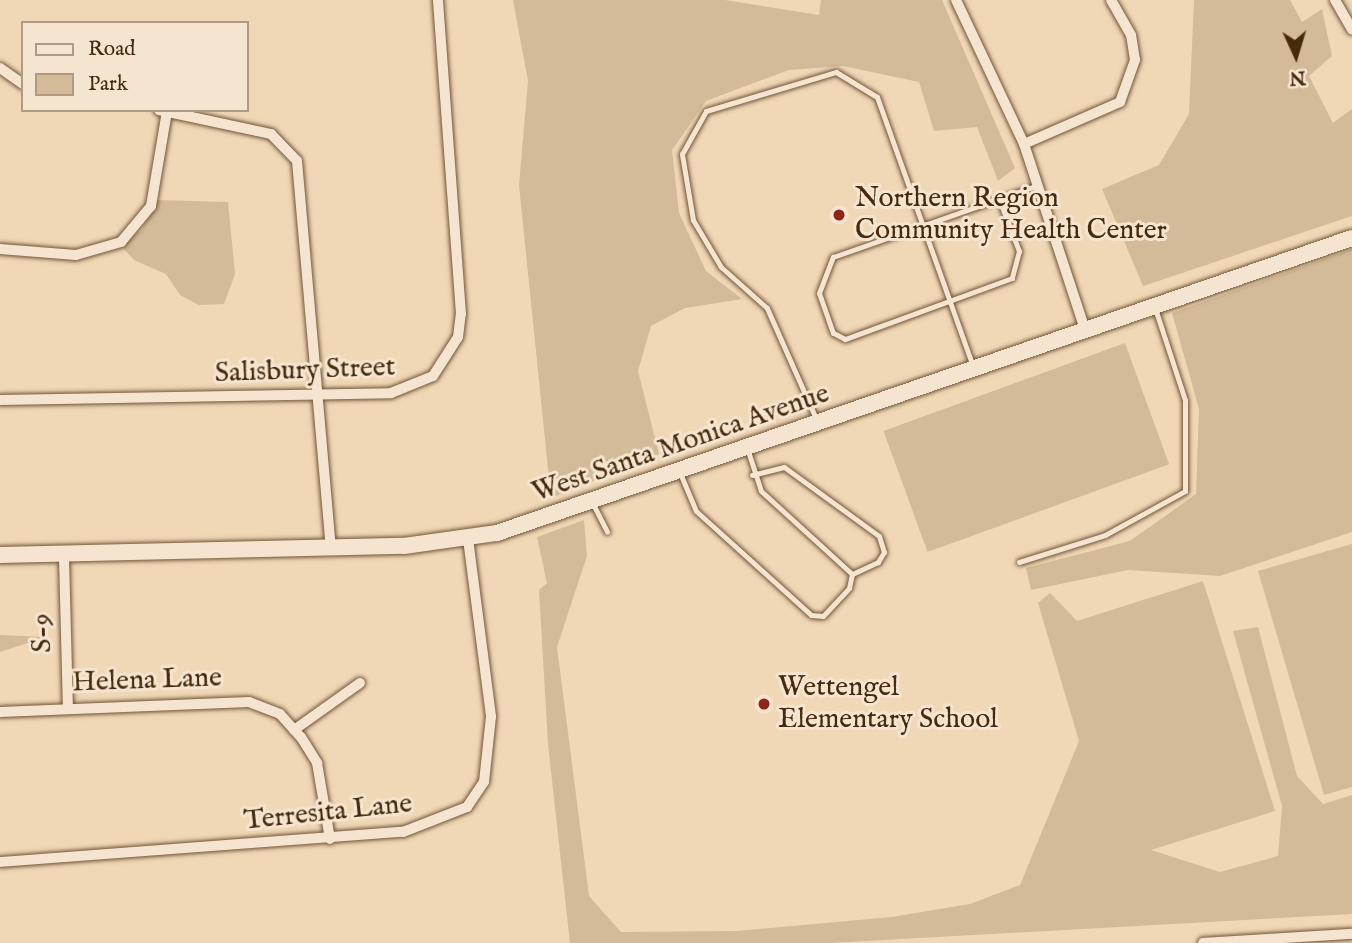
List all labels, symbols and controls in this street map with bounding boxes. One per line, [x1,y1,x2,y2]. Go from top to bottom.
legend [21,21,248,112]
north arrow [1261,21,1331,91]
text: Road [88,36,135,63]
text: N [1288,64,1307,89]
text: Park [88,71,128,98]
place label: Northern Region Community Health Center [855,182,1167,248]
marker: Northern Region Community Health Center [829,205,849,225]
street label: Salisbury Street [214,351,396,391]
street label: West Santa Monica Avenue [528,377,834,511]
street label: S-9 [26,613,60,653]
street label: Helena Lane [72,662,222,700]
place label: Wettengel Elementary School [778,671,998,737]
marker: Wettengel Elementary School [756,696,772,712]
street label: Terresita Lane [242,787,414,839]

